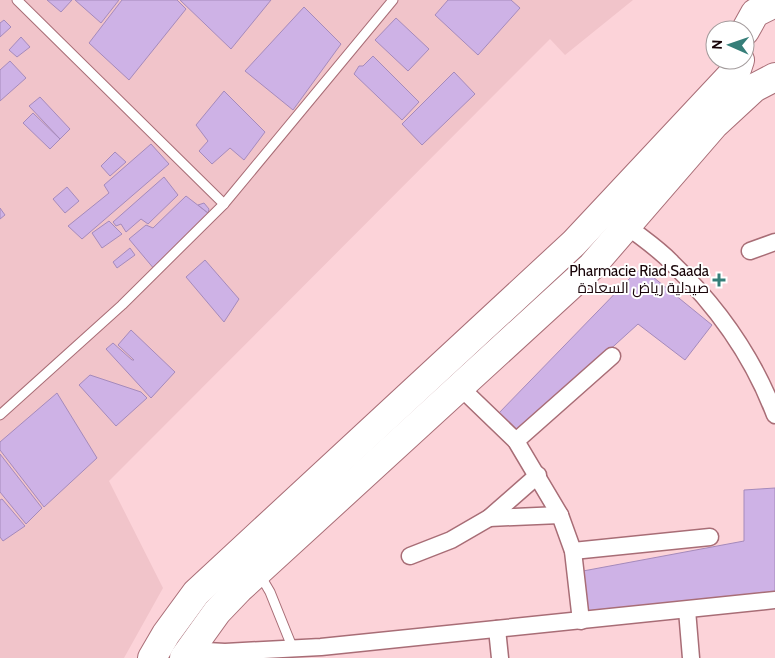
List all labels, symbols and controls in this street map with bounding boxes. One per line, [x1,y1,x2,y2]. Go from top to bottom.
north arrow [705,20,755,70]
text: N [708,39,726,50]
place label: Pharmacie Riad Saada صيدلية رياض السعادة [569,262,710,298]
marker: Pharmacie Riad Saada صيدلية رياض السعادة [713,274,725,286]

